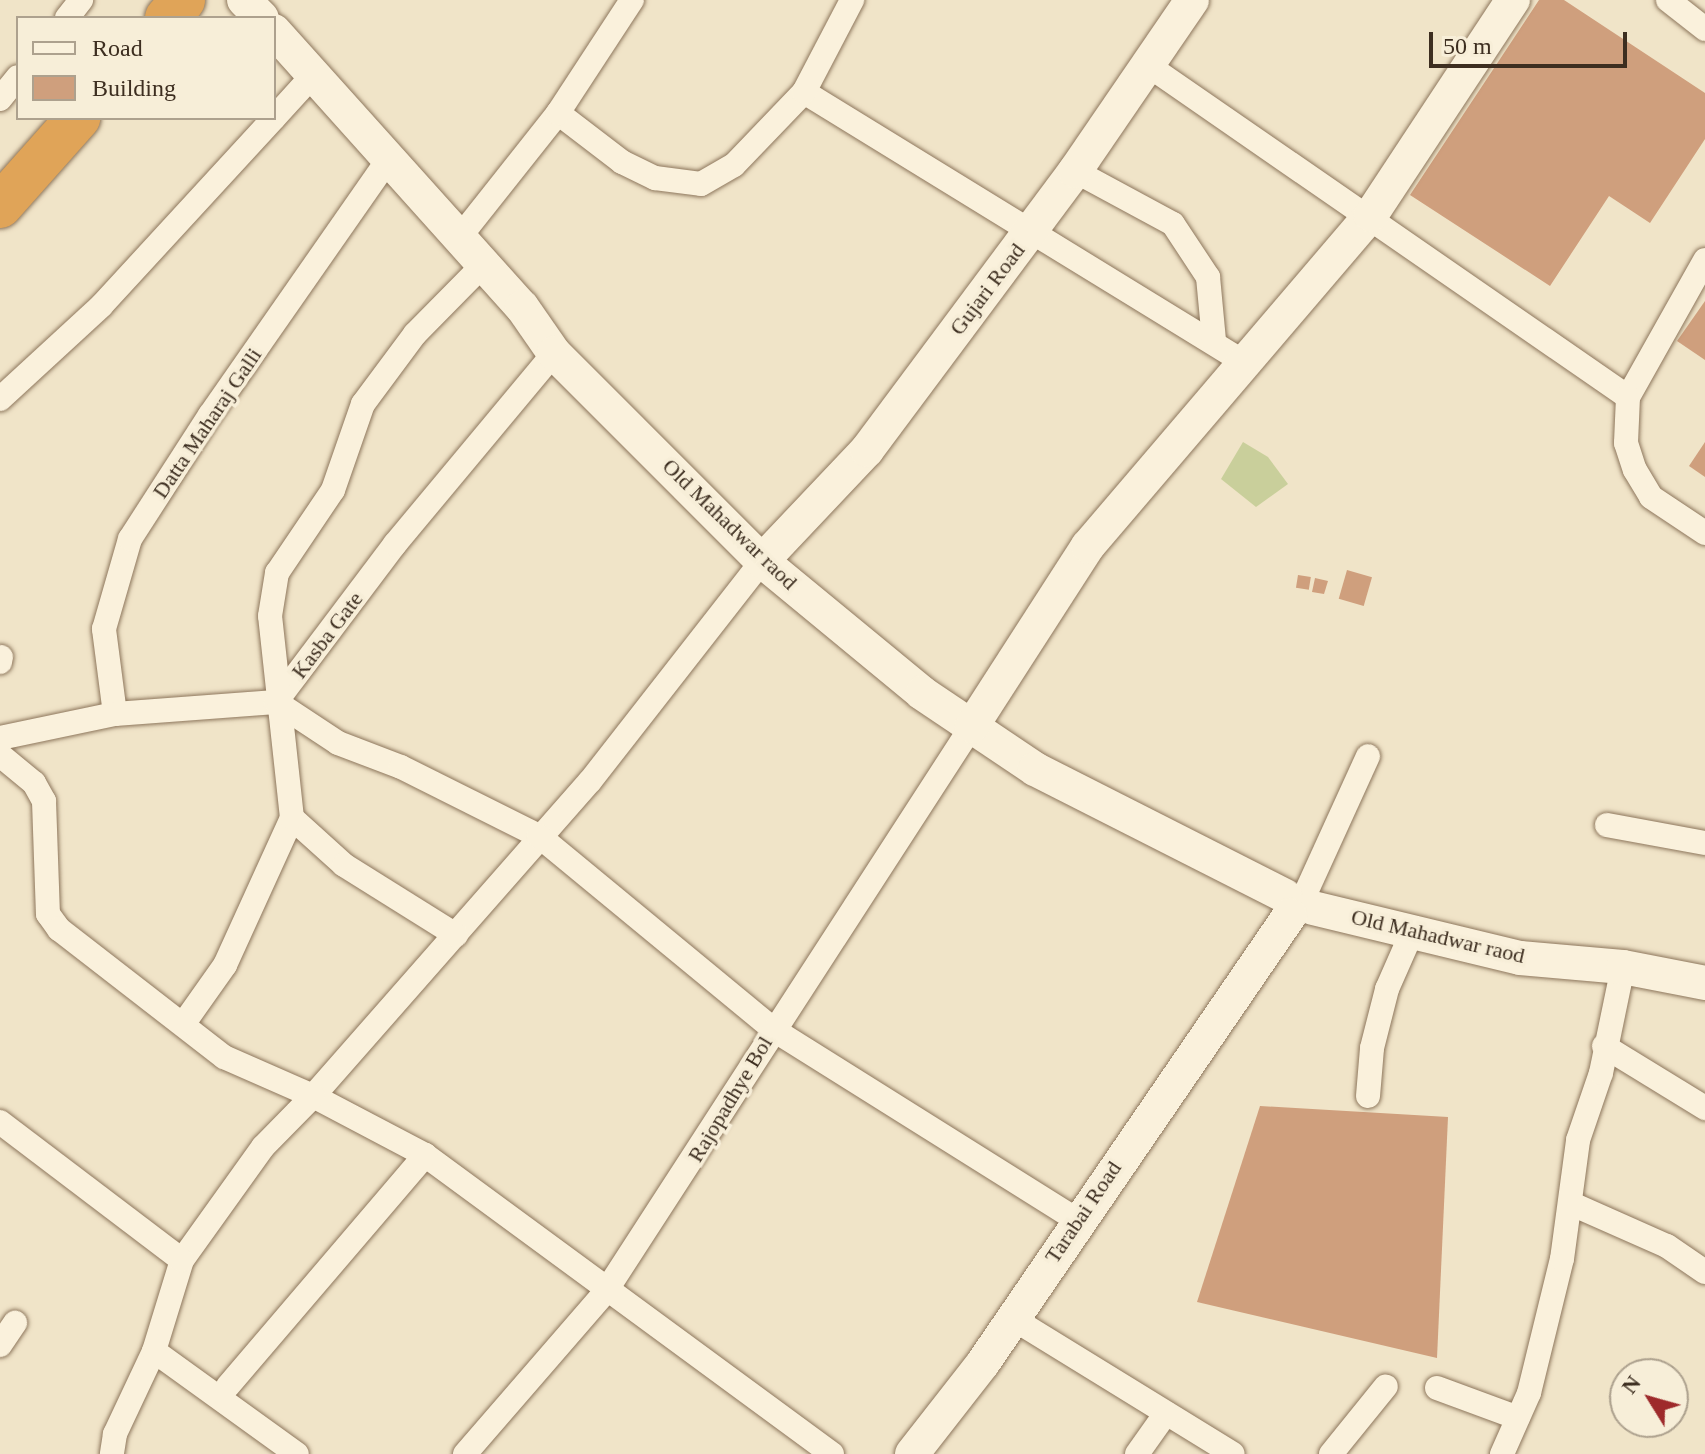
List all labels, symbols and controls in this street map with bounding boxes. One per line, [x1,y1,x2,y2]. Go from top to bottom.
legend [16,16,276,120]
scale bar [1433,16,1631,66]
text: 50 m [1443,33,1492,59]
text: Road [92,35,143,61]
text: Building [92,75,176,101]
street label: Gujari Road [940,233,1034,345]
street label: Datta Maharaj Galli [141,333,273,513]
street label: Old Mahadwar raod [647,443,813,605]
street label: Kasba Gate [281,580,373,690]
street label: Old Mahadwar raod [1335,900,1541,972]
street label: Rajopadhye Bol [677,1023,783,1175]
street label: Tarabai Road [1035,1149,1131,1275]
north arrow [1609,1358,1689,1438]
text: N [1616,1371,1646,1398]

